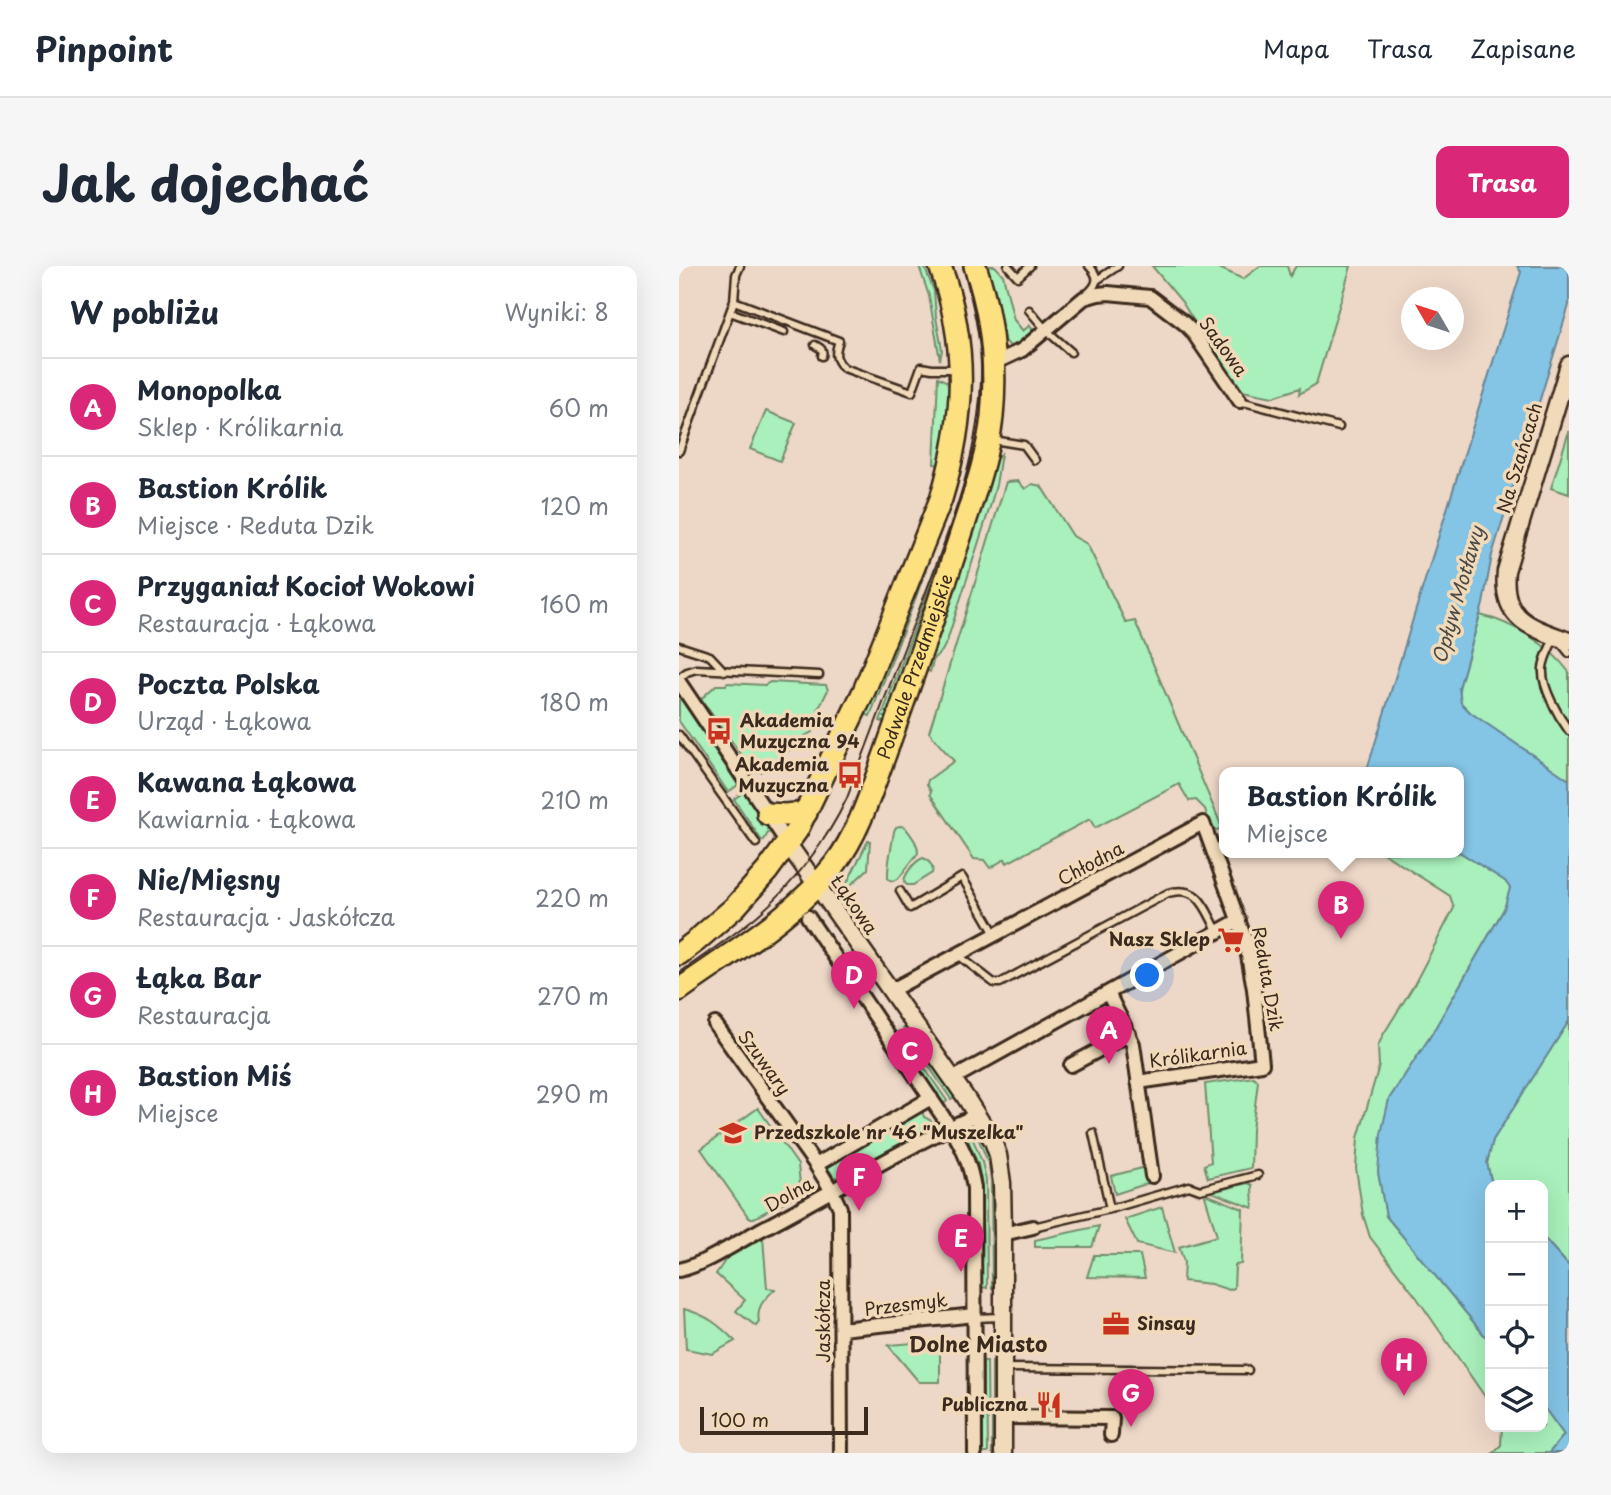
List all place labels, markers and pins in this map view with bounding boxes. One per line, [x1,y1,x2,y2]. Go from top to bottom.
place label: Akademia Muzyczna 94 [740,706,860,754]
bus stop icon: Akademia Muzyczna 94 [704,716,734,746]
place label: Akademia Muzyczna [735,750,830,798]
bus stop icon: Akademia Muzyczna [835,760,865,790]
pin: B [1318,881,1364,939]
place label: Nasz Sklep [1109,925,1210,952]
supermarket icon: Nasz Sklep [1216,925,1246,955]
pin: D [831,951,877,1009]
pin: A [1086,1006,1132,1064]
pin: C [887,1027,933,1085]
school or university icon: Przedszkole nr 46 "Muszelka" [718,1118,748,1148]
place label: Przedszkole nr 46 "Muszelka" [754,1118,1024,1145]
pin: F [836,1153,882,1211]
pin: E [938,1214,984,1272]
office icon: Sinsay [1101,1309,1131,1339]
place label: Sinsay [1137,1309,1196,1336]
pin: H [1381,1338,1427,1396]
pin: G [1108,1369,1154,1427]
place label: Publiczna [941,1390,1028,1417]
restaurant icon: Publiczna [1034,1390,1064,1420]

